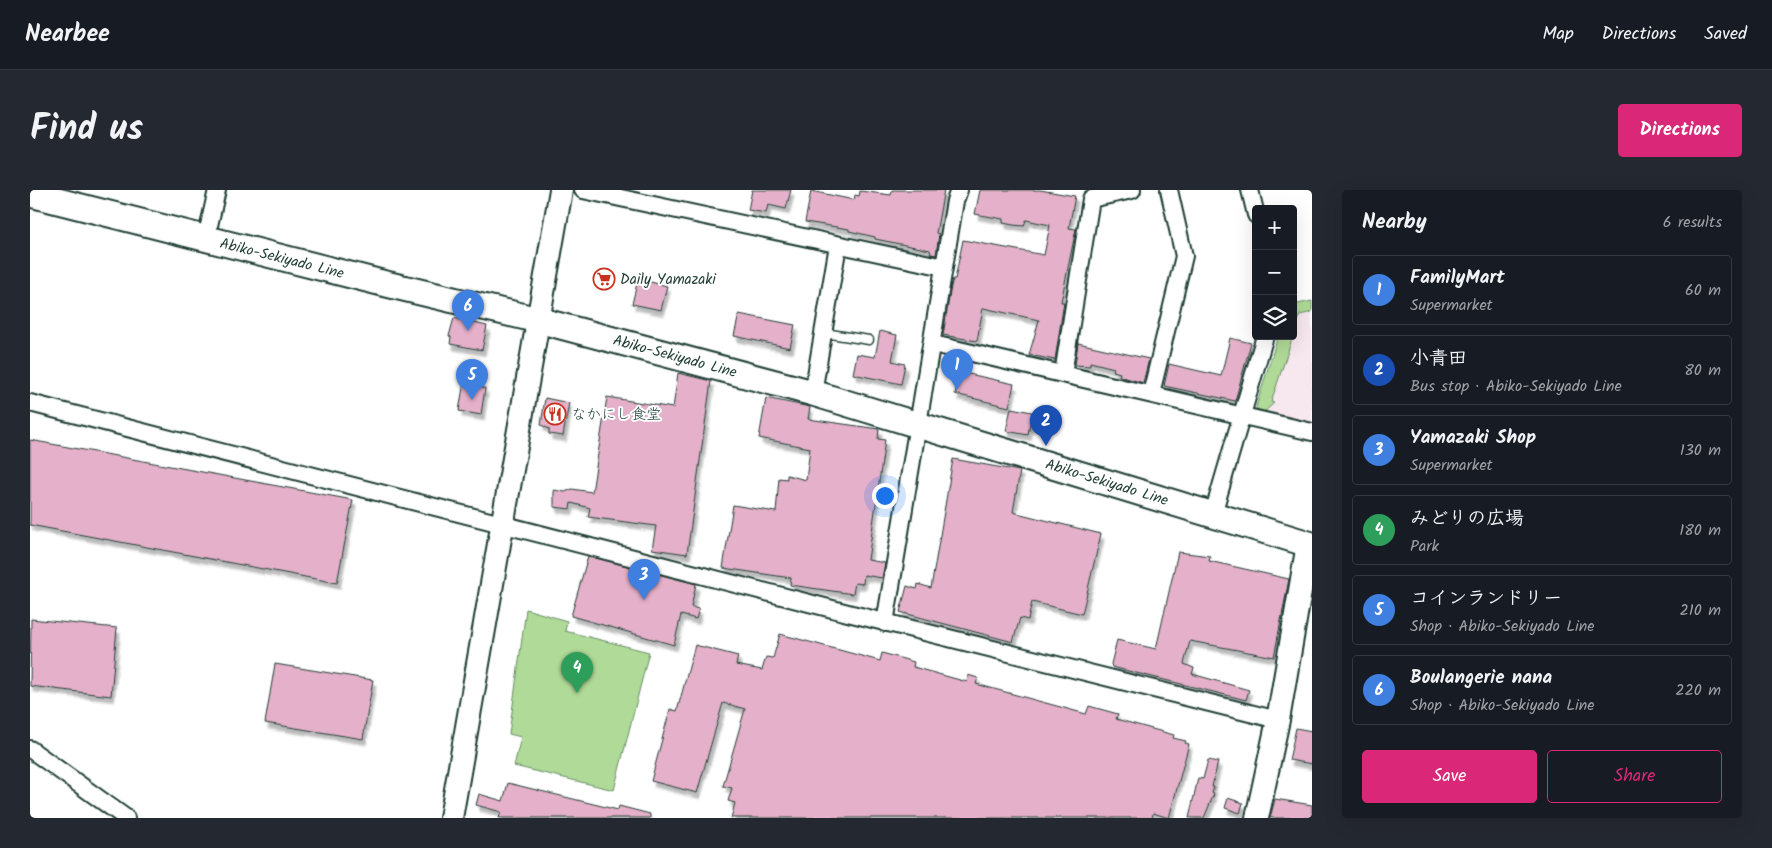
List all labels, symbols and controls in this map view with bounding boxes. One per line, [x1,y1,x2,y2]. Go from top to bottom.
text: Nearbee [25,15,110,54]
text: Map [1542,20,1574,49]
text: Directions [1602,20,1676,49]
text: Saved [1704,20,1747,49]
text: Find us [30,102,143,158]
button: Directions [1618,104,1742,157]
map controls [1252,205,1297,340]
button: + [1252,205,1297,250]
text: Nearby [1362,206,1427,239]
text: 6 results [1663,210,1722,235]
street label: Abiko-Sekiyado Line [217,232,347,286]
button: − [1252,250,1297,295]
text: FamilyMart [1410,263,1505,293]
supermarket icon: Daily Yamazaki [592,267,616,291]
place label: Daily Yamazaki [620,268,717,292]
text: 1 [1377,278,1381,303]
text: 60 m [1685,278,1721,303]
pin: 6 [452,290,484,331]
text: Supermarket [1410,293,1493,318]
button: layers [1252,295,1297,340]
street label: Abiko-Sekiyado Line [610,329,740,385]
text: 小青田 [1410,344,1467,374]
pin: 1 [941,349,973,390]
text: 2 [1374,358,1384,383]
text: 80 m [1684,358,1721,383]
pin: 5 [456,359,488,400]
text: Bus stop · Abiko-Sekiyado Line [1410,374,1622,399]
restaurant icon: なかにし食堂 [543,402,567,426]
place label: なかにし食堂 [571,403,661,427]
pin: 2 [1030,405,1062,446]
text: Yamazaki Shop [1410,423,1536,453]
text: 3 [1375,438,1383,463]
text: 130 m [1680,438,1721,463]
street label: Abiko-Sekiyado Line [1042,453,1171,513]
text: Supermarket [1410,453,1493,478]
your location [872,483,898,509]
text: みどりの広場 [1410,504,1524,534]
text: 4 [1375,518,1383,543]
text: 180 m [1679,518,1721,543]
text: Park [1410,534,1439,559]
pin: 3 [628,559,660,600]
text: コインランドリー [1410,584,1562,614]
text: 5 [1375,598,1383,623]
text: 210 m [1680,598,1721,623]
text: Shop · Abiko-Sekiyado Line [1410,614,1595,639]
pin: 4 [561,652,593,693]
text: Boulangerie nana [1410,663,1552,693]
text: 6 [1375,678,1383,703]
text: 220 m [1675,678,1721,703]
text: Shop · Abiko-Sekiyado Line [1410,693,1595,718]
button: Save [1362,750,1537,803]
button: Share [1547,750,1722,803]

